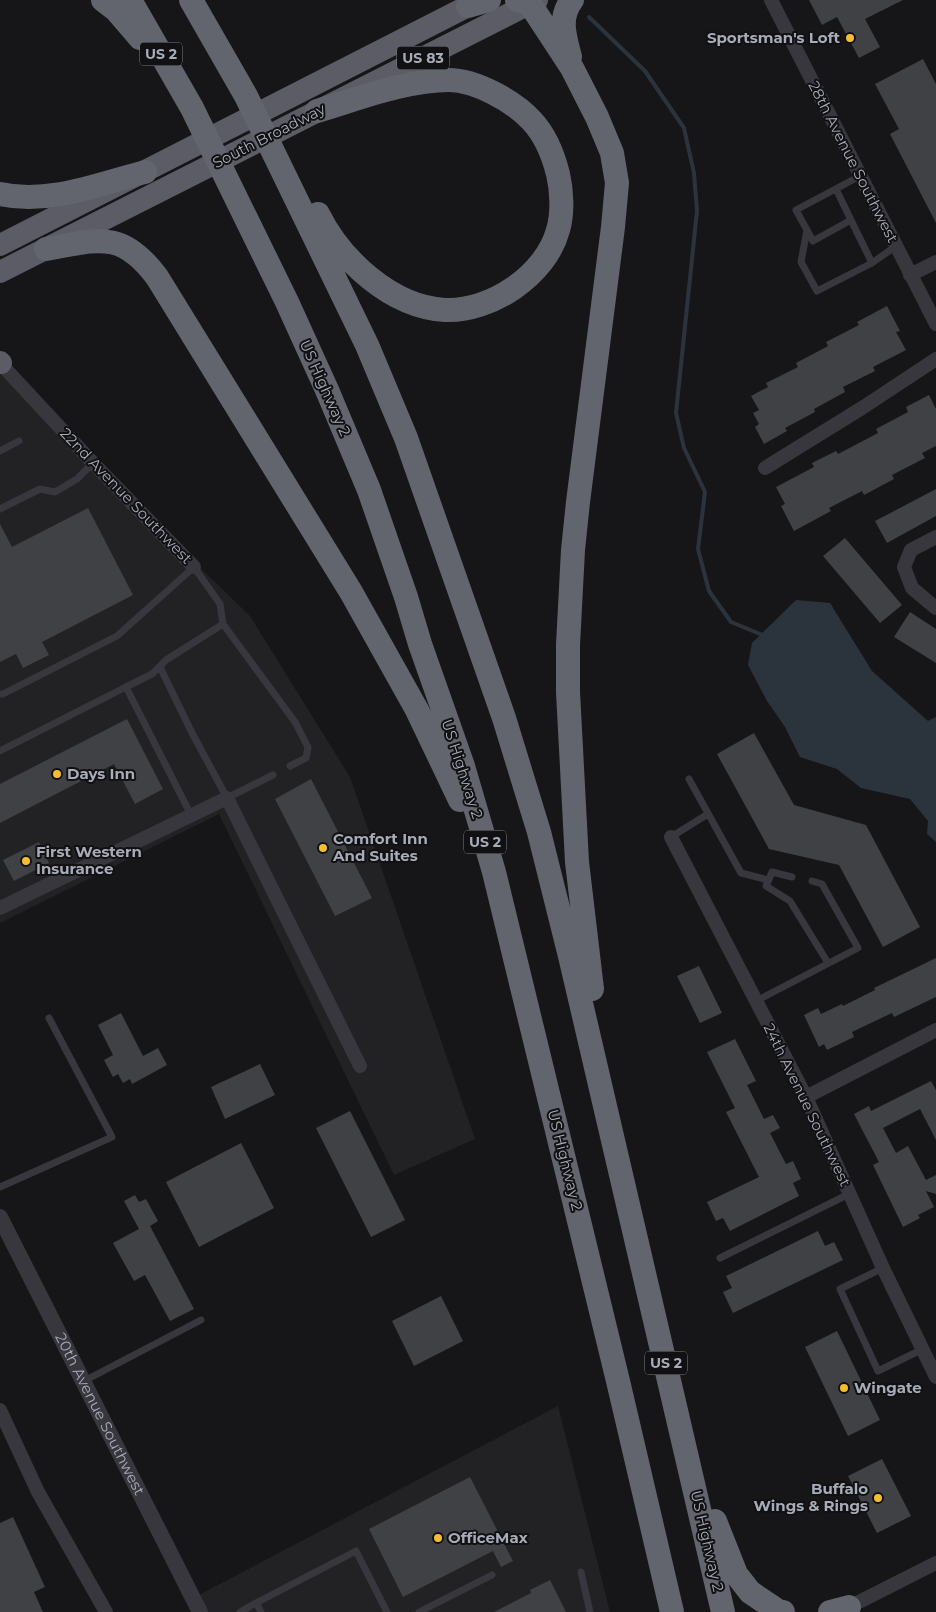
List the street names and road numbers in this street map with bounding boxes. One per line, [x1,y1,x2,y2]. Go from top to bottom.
road number: US 2 [140,42,182,66]
road number: US 83 [397,46,449,70]
street label: 28th Avenue Southwest [804,78,903,246]
street label: South Broadway [209,99,329,172]
street label: US Highway 2 [296,337,355,439]
street label: 22nd Avenue Southwest [56,424,196,568]
street label: US Highway 2 [437,717,488,821]
road number: US 2 [464,830,506,854]
street label: 24th Avenue Southwest [760,1020,855,1189]
street label: US Highway 2 [544,1107,587,1212]
street label: 20th Avenue Southwest [51,1330,149,1498]
road number: US 2 [645,1352,687,1375]
street label: US Highway 2 [687,1488,728,1593]

